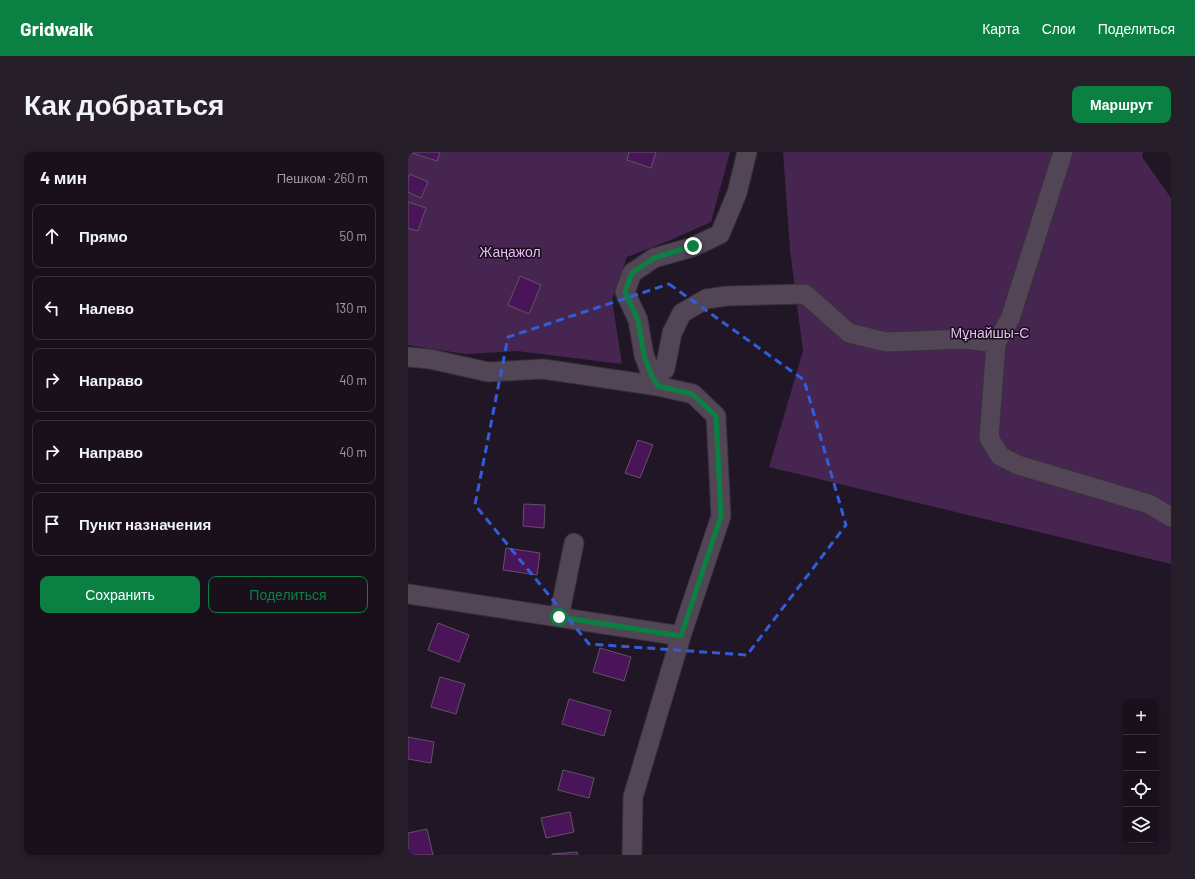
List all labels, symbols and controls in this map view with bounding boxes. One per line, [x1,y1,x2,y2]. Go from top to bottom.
text: Gridwalk [20,17,94,40]
text: Карта [982,20,1020,37]
text: Слои [1042,20,1076,37]
text: Поделиться [1098,20,1175,37]
button: Маршрут [1072,86,1171,123]
text: Как добраться [24,87,224,121]
text: 4 мин [40,167,87,187]
text: Пешком · 260 m [277,170,368,186]
icon: ahead [41,225,63,247]
text: Прямо [79,227,128,245]
text: 50 m [340,228,367,244]
route end [684,237,702,255]
park label: Жаңажол [479,243,541,260]
icon: left [41,297,63,319]
text: Налево [79,299,134,317]
text: 130 m [335,300,367,316]
park label: Мұнайшы-С [951,324,1029,341]
icon: right [41,369,63,391]
text: Направо [79,371,143,389]
text: 40 m [339,372,367,388]
icon: right [41,441,63,463]
text: Направо [79,443,143,461]
text: 40 m [339,444,367,460]
icon: arrive [41,513,63,535]
text: Пункт назначения [79,515,211,533]
button: Сохранить [40,576,200,613]
button: Поделиться [208,576,368,613]
route start [550,608,568,626]
map controls [1123,699,1159,843]
button: + [1123,699,1159,735]
button: − [1123,735,1159,771]
button: locate [1123,771,1159,807]
button: layers [1123,807,1159,843]

